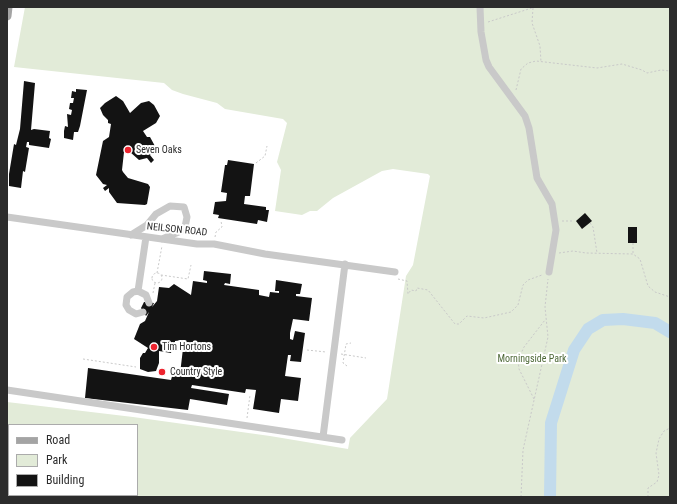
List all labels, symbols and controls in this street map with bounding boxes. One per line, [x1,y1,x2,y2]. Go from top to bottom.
place label: Seven Oaks [136,144,182,156]
marker: Seven Oaks [123,145,133,155]
street label: NEILSON ROAD [146,221,208,239]
place label: Tim Hortons [162,341,211,353]
marker: Tim Hortons [149,342,159,352]
park label: Morningside Park [497,353,567,365]
place label: Country Style [170,366,222,378]
marker: Country Style [157,367,167,377]
legend [8,424,138,496]
text: Road [46,433,70,447]
text: Park [46,453,67,467]
text: Building [46,473,84,487]

